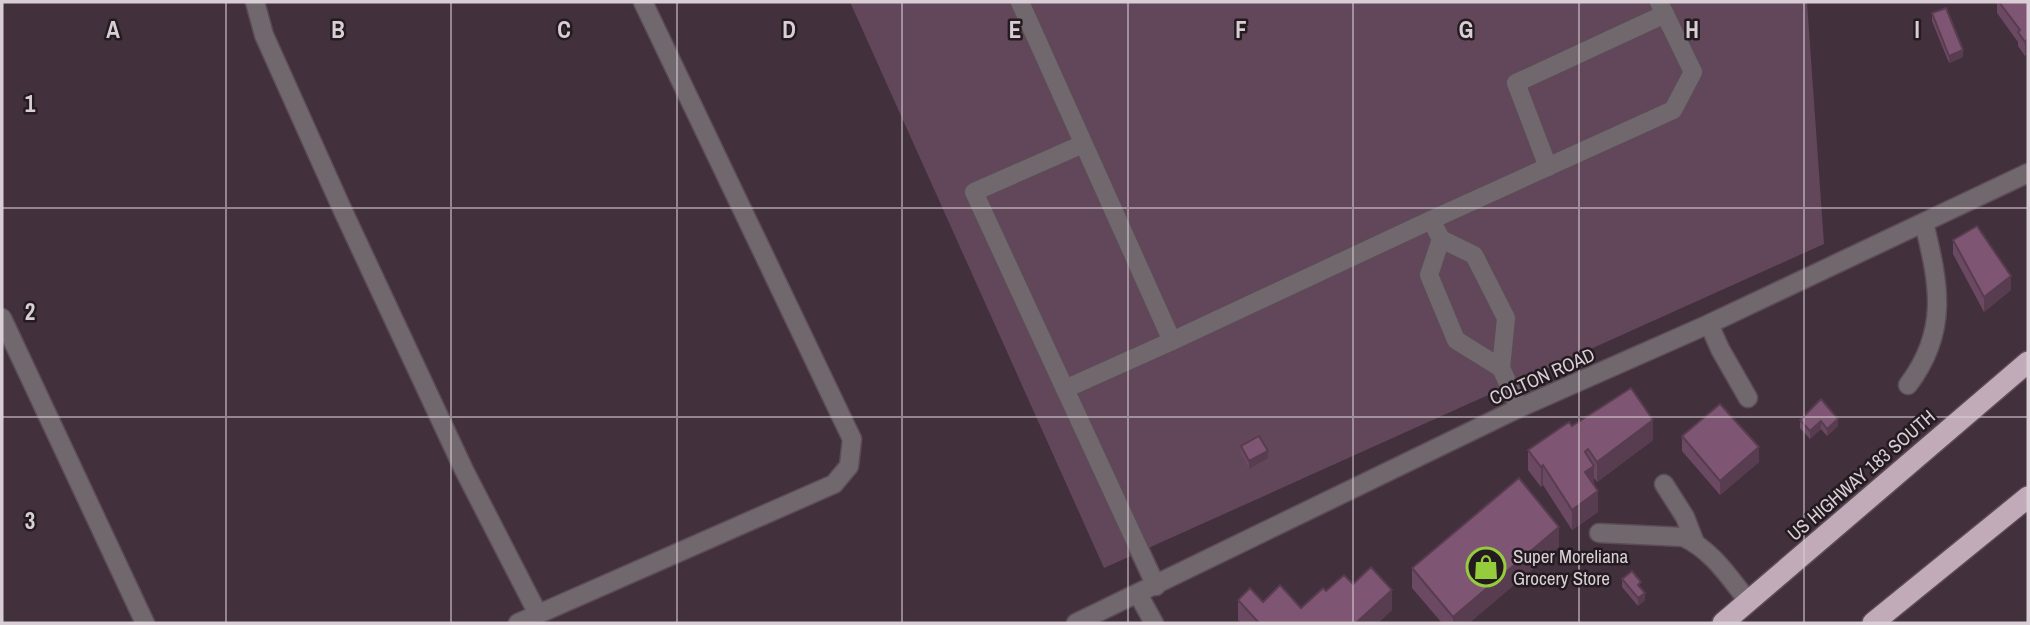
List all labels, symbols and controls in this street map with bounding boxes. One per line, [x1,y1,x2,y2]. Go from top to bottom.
text: A [106,14,120,45]
text: B [331,14,345,45]
text: C [557,14,571,45]
text: D [782,14,796,45]
text: E [1009,14,1021,45]
text: F [1235,14,1247,45]
text: G [1459,14,1473,45]
text: H [1685,14,1699,45]
text: I [1914,14,1920,45]
text: 1 [25,88,36,119]
text: 2 [25,296,35,327]
street label: COLTON ROAD [1485,341,1599,411]
street label: US HIGHWAY 183 SOUTH [1782,404,1940,546]
text: 3 [25,505,35,536]
place label: Super Moreliana Grocery Store [1513,543,1629,591]
shop icon: Super Moreliana Grocery Store [1465,546,1507,588]

